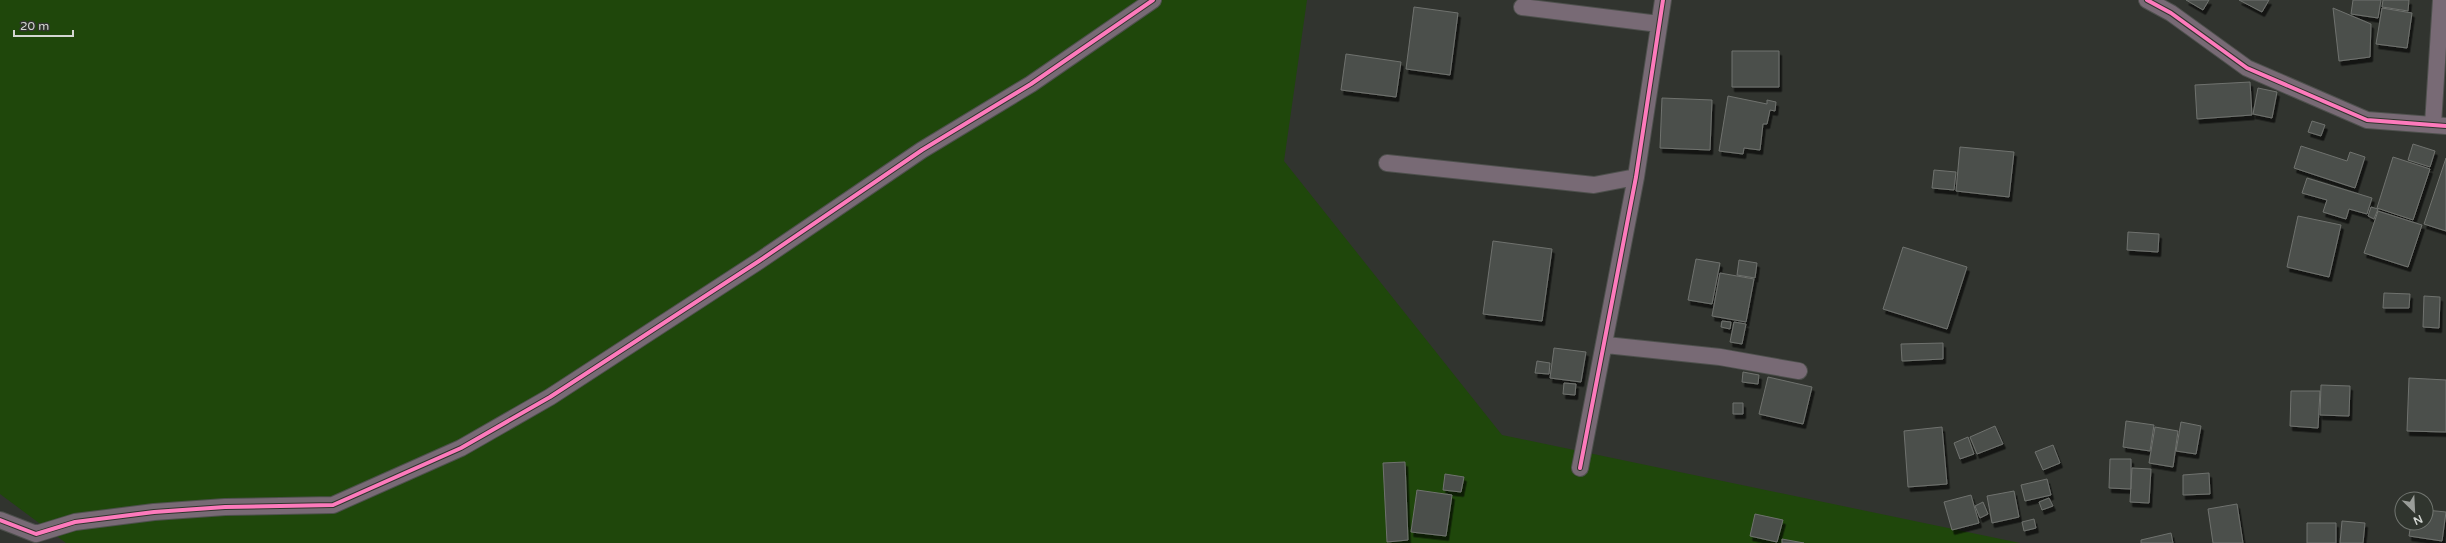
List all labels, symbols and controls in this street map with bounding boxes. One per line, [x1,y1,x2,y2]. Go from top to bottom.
scale bar [14,12,73,38]
text: 20 m [20,19,49,33]
north arrow [2394,491,2434,531]
text: N [2411,512,2425,527]

